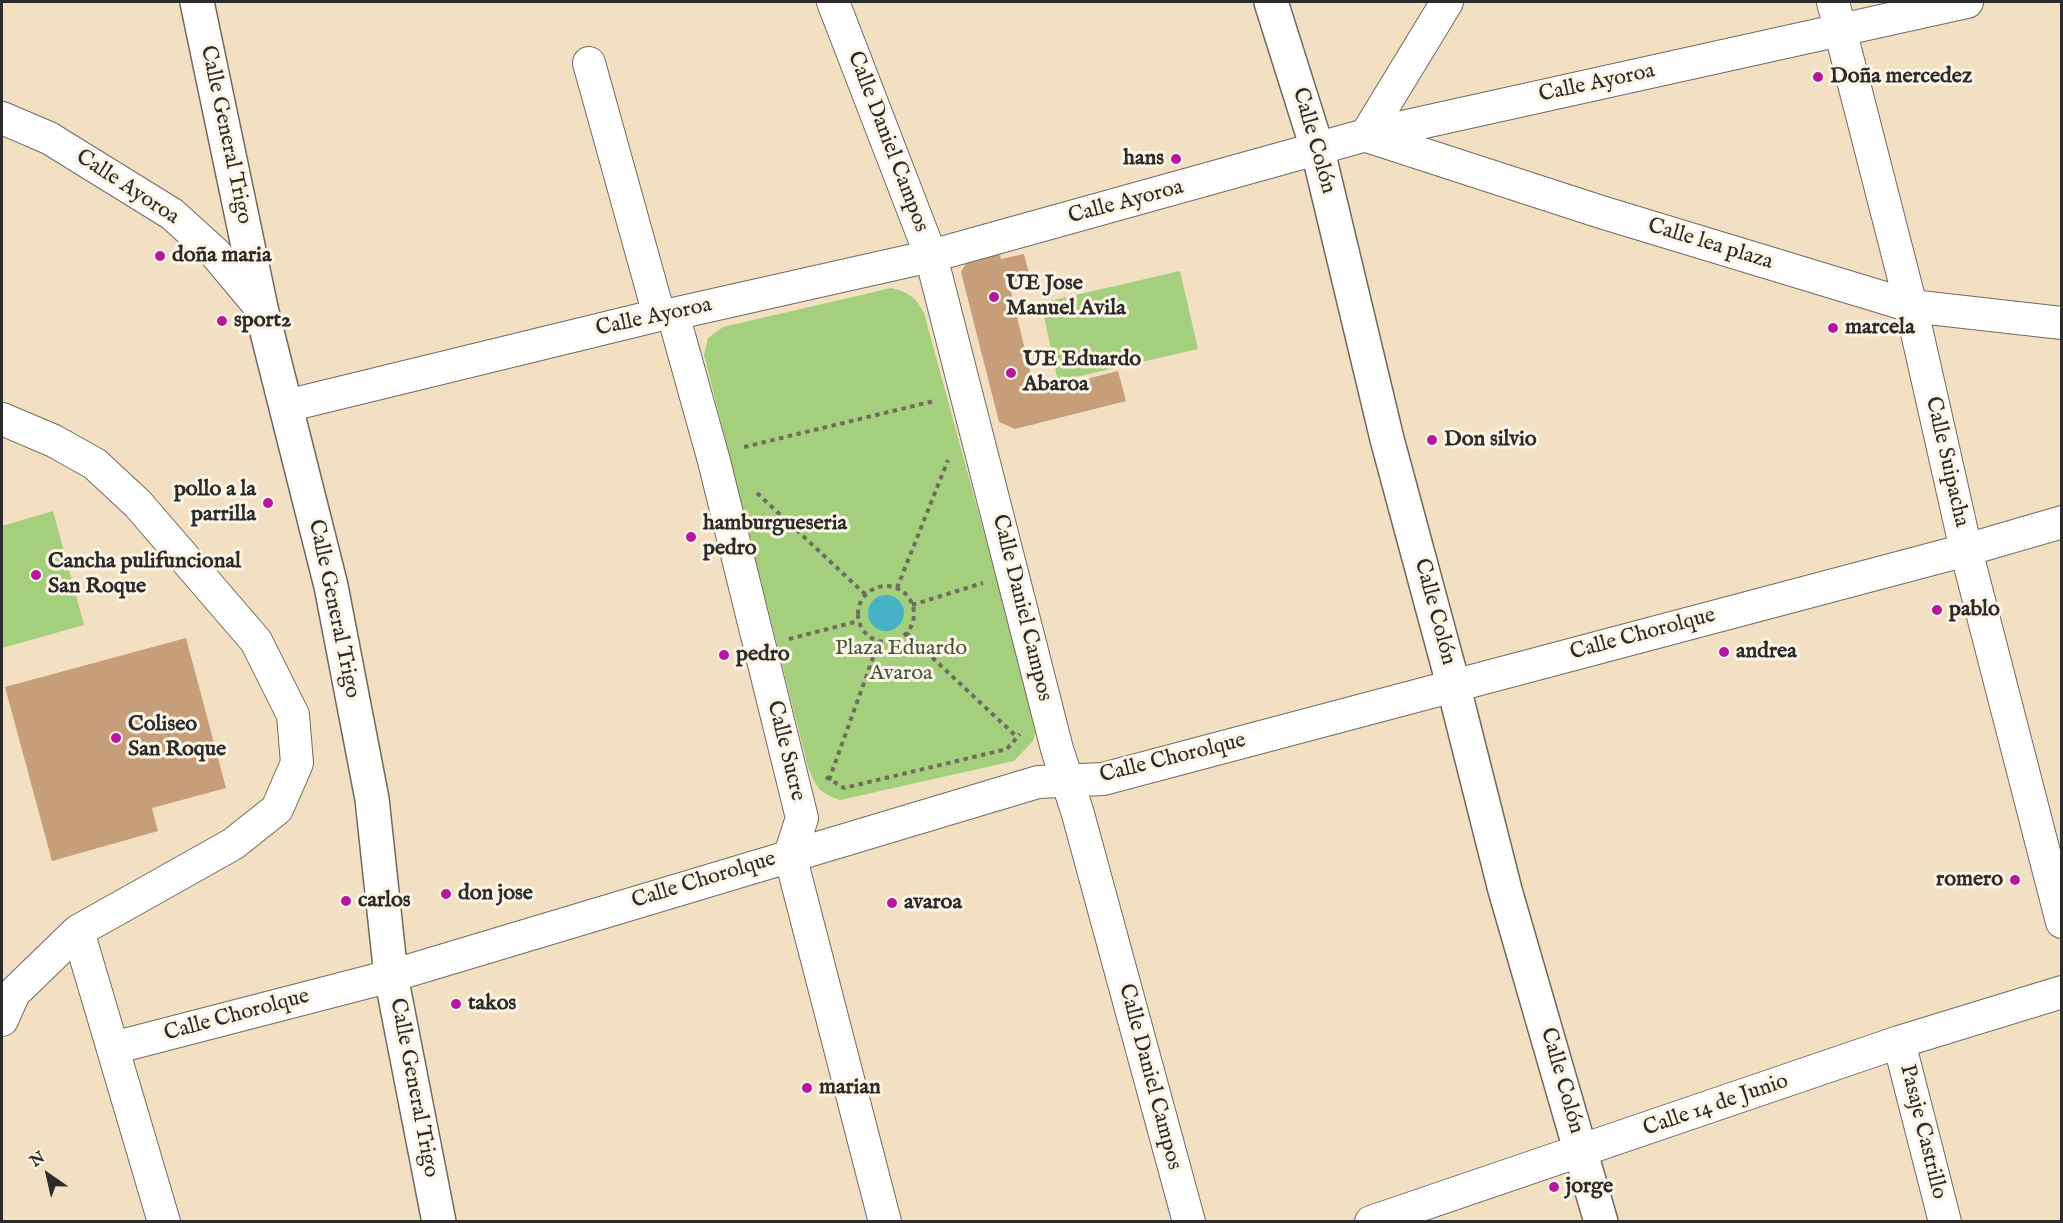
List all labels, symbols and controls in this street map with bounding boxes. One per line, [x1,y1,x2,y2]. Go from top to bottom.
street label: Calle General Trigo [193,43,257,227]
street label: Calle Daniel Campos [840,48,934,236]
street label: Calle Ayoroa [1537,59,1657,109]
place label: Doña mercedez [1830,64,1972,90]
marker: Doña mercedez [1811,70,1825,84]
street label: Calle Colón [1285,85,1341,197]
street label: Calle Ayoroa [70,145,184,231]
place label: hans [1123,146,1164,172]
marker: hans [1169,152,1183,166]
street label: Calle Ayoroa [1066,175,1186,231]
street label: Calle lea plaza [1644,213,1776,277]
place label: doña maria [172,243,272,269]
marker: doña maria [153,249,167,263]
place label: UE Jose Manuel Avila [1006,271,1126,322]
marker: UE Jose Manuel Avila [987,290,1001,304]
street label: Calle Ayoroa [594,293,714,343]
place label: sport2 [234,308,291,334]
marker: sport2 [215,314,229,328]
place label: marcela [1845,315,1915,341]
marker: marcela [1826,321,1840,335]
place label: UE Eduardo Abaroa [1023,347,1141,398]
marker: UE Eduardo Abaroa [1004,366,1018,380]
street label: Calle Suipacha [1918,394,1974,530]
place label: Don silvio [1444,427,1537,453]
marker: Don silvio [1425,433,1439,447]
place label: pollo a la parrilla [174,477,256,528]
marker: pollo a la parrilla [261,496,275,510]
place label: hamburgueseria pedro [703,511,847,562]
street label: Calle Daniel Campos [985,512,1057,704]
street label: Calle General Trigo [301,517,365,701]
marker: hamburgueseria pedro [684,530,698,544]
place label: Cancha pulifuncional San Roque [48,549,241,600]
street label: Calle Colón [1407,556,1461,668]
marker: Cancha pulifuncional San Roque [29,568,43,582]
place label: pablo [1949,597,2000,623]
street label: Calle Chorolque [1567,603,1719,667]
marker: pablo [1930,603,1944,617]
park label: Plaza Eduardo Avaroa [835,636,967,688]
place label: andrea [1736,639,1797,665]
place label: pedro [736,642,790,668]
marker: andrea [1717,645,1731,659]
marker: pedro [717,648,731,662]
street label: Calle Sucre [760,698,810,804]
place label: Coliseo San Roque [128,712,226,764]
street label: Calle Chorolque [1097,728,1249,790]
marker: Coliseo San Roque [109,731,123,745]
street label: Calle Chorolque [629,847,779,915]
place label: romero [1936,867,2003,893]
marker: romero [2008,873,2022,887]
place label: don jose [458,881,533,907]
marker: don jose [439,887,453,901]
place label: carlos [358,888,411,914]
place label: avaroa [904,890,962,916]
marker: carlos [339,894,353,908]
marker: avaroa [885,896,899,910]
street label: Calle Daniel Campos [1111,981,1187,1173]
street label: Calle Chorolque [161,984,313,1048]
place label: takos [468,991,516,1017]
street label: Calle General Trigo [383,996,443,1180]
marker: takos [449,997,463,1011]
street label: Calle Colón [1533,1025,1589,1137]
street label: Pasaje Castrillo [1893,1062,1951,1202]
street label: Calle 14 de Junio [1640,1069,1792,1143]
place label: marian [819,1075,881,1101]
marker: marian [800,1081,814,1095]
north arrow [18,1145,78,1205]
text: N [27,1148,49,1172]
place label: jorge [1566,1174,1613,1200]
marker: jorge [1547,1180,1561,1194]

